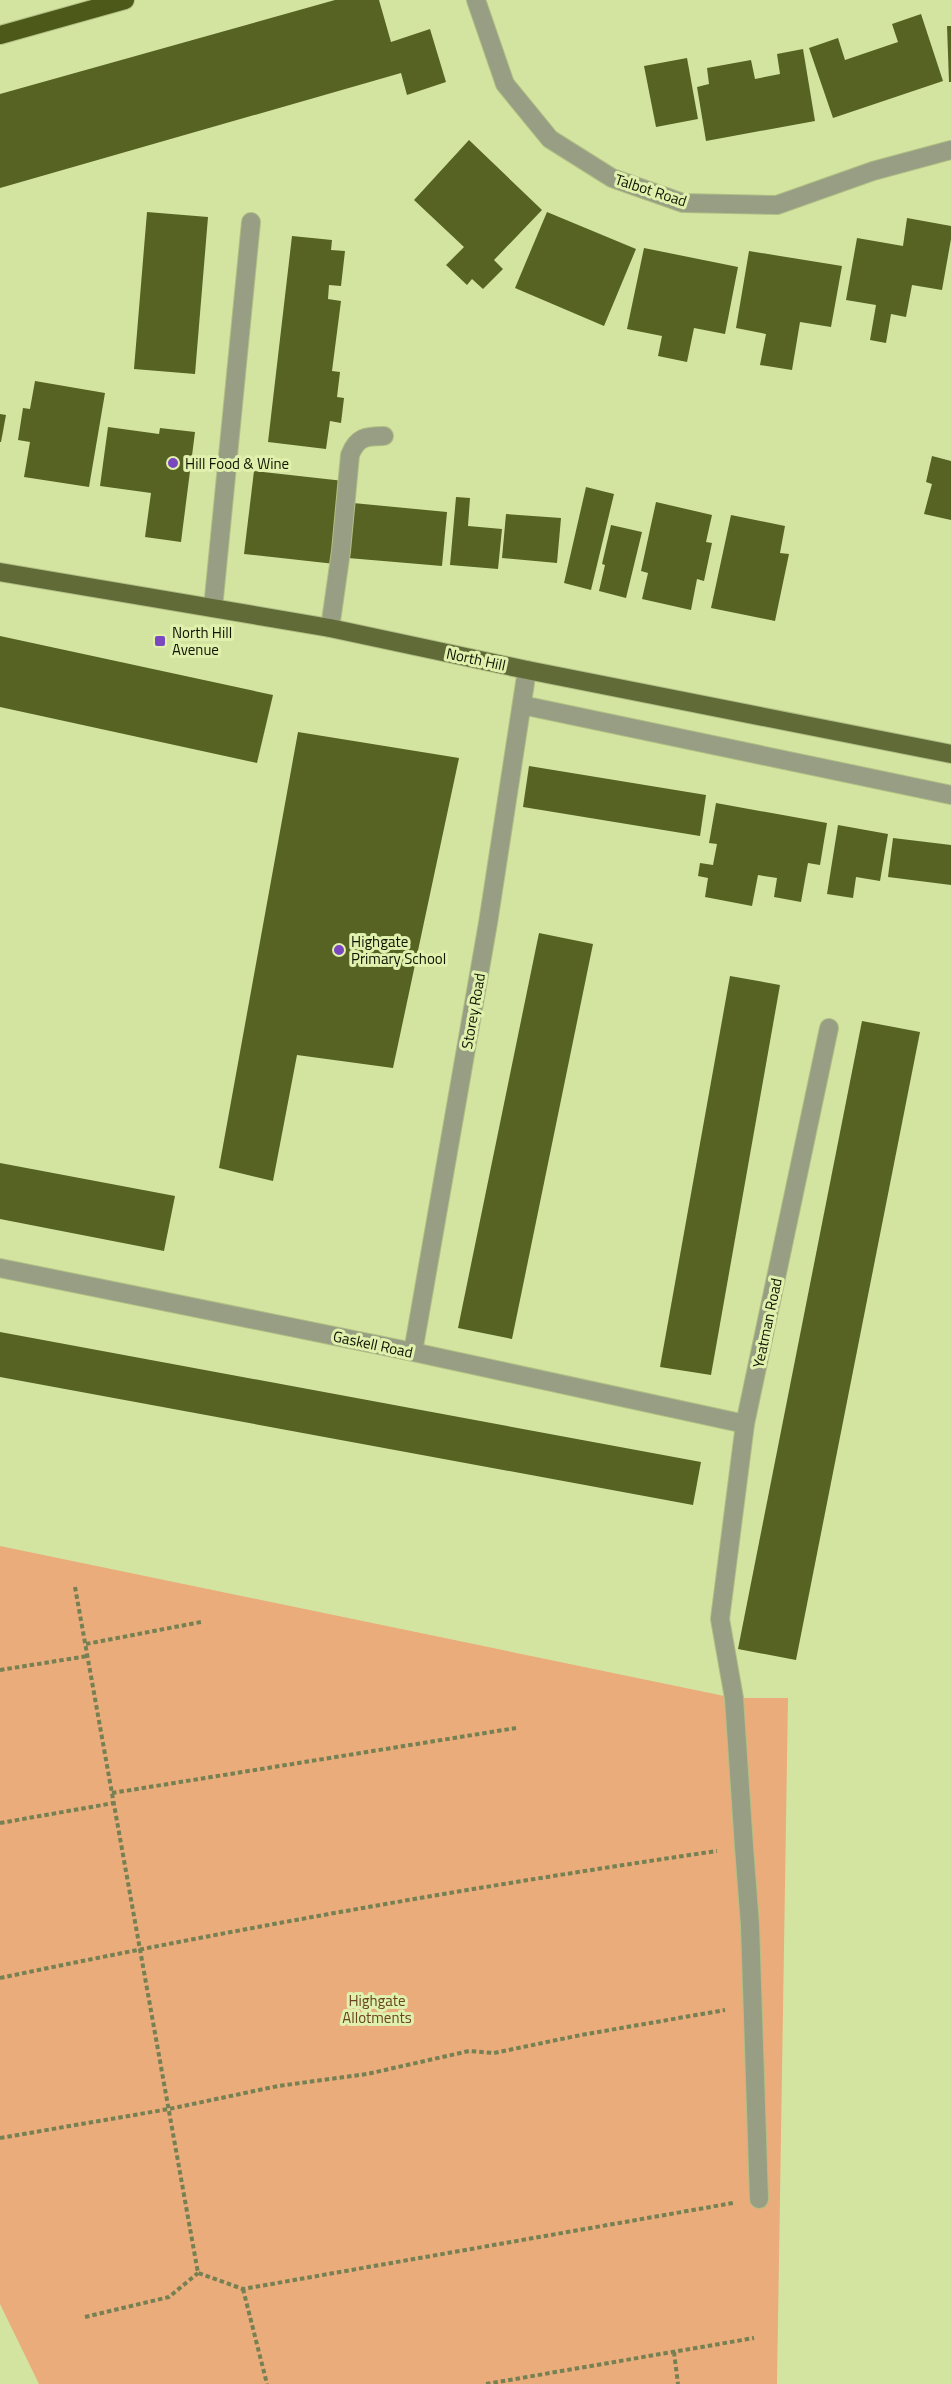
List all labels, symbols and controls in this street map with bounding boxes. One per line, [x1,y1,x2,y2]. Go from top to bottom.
street label: Talbot Road [612,168,690,212]
place label: Hill Food & Wine [185,452,289,475]
marker: Hill Food & Wine [166,456,180,470]
place label: North Hill Avenue [172,621,232,661]
marker: North Hill Avenue [153,634,167,648]
street label: North Hill [444,641,508,677]
place label: Highgate Primary School [351,930,446,970]
marker: Highgate Primary School [332,943,346,957]
street label: Storey Road [455,971,491,1051]
street label: Yeatman Road [746,1276,788,1370]
street label: Gaskell Road [331,1324,415,1364]
park label: Highgate Allotments [342,1989,412,2029]

